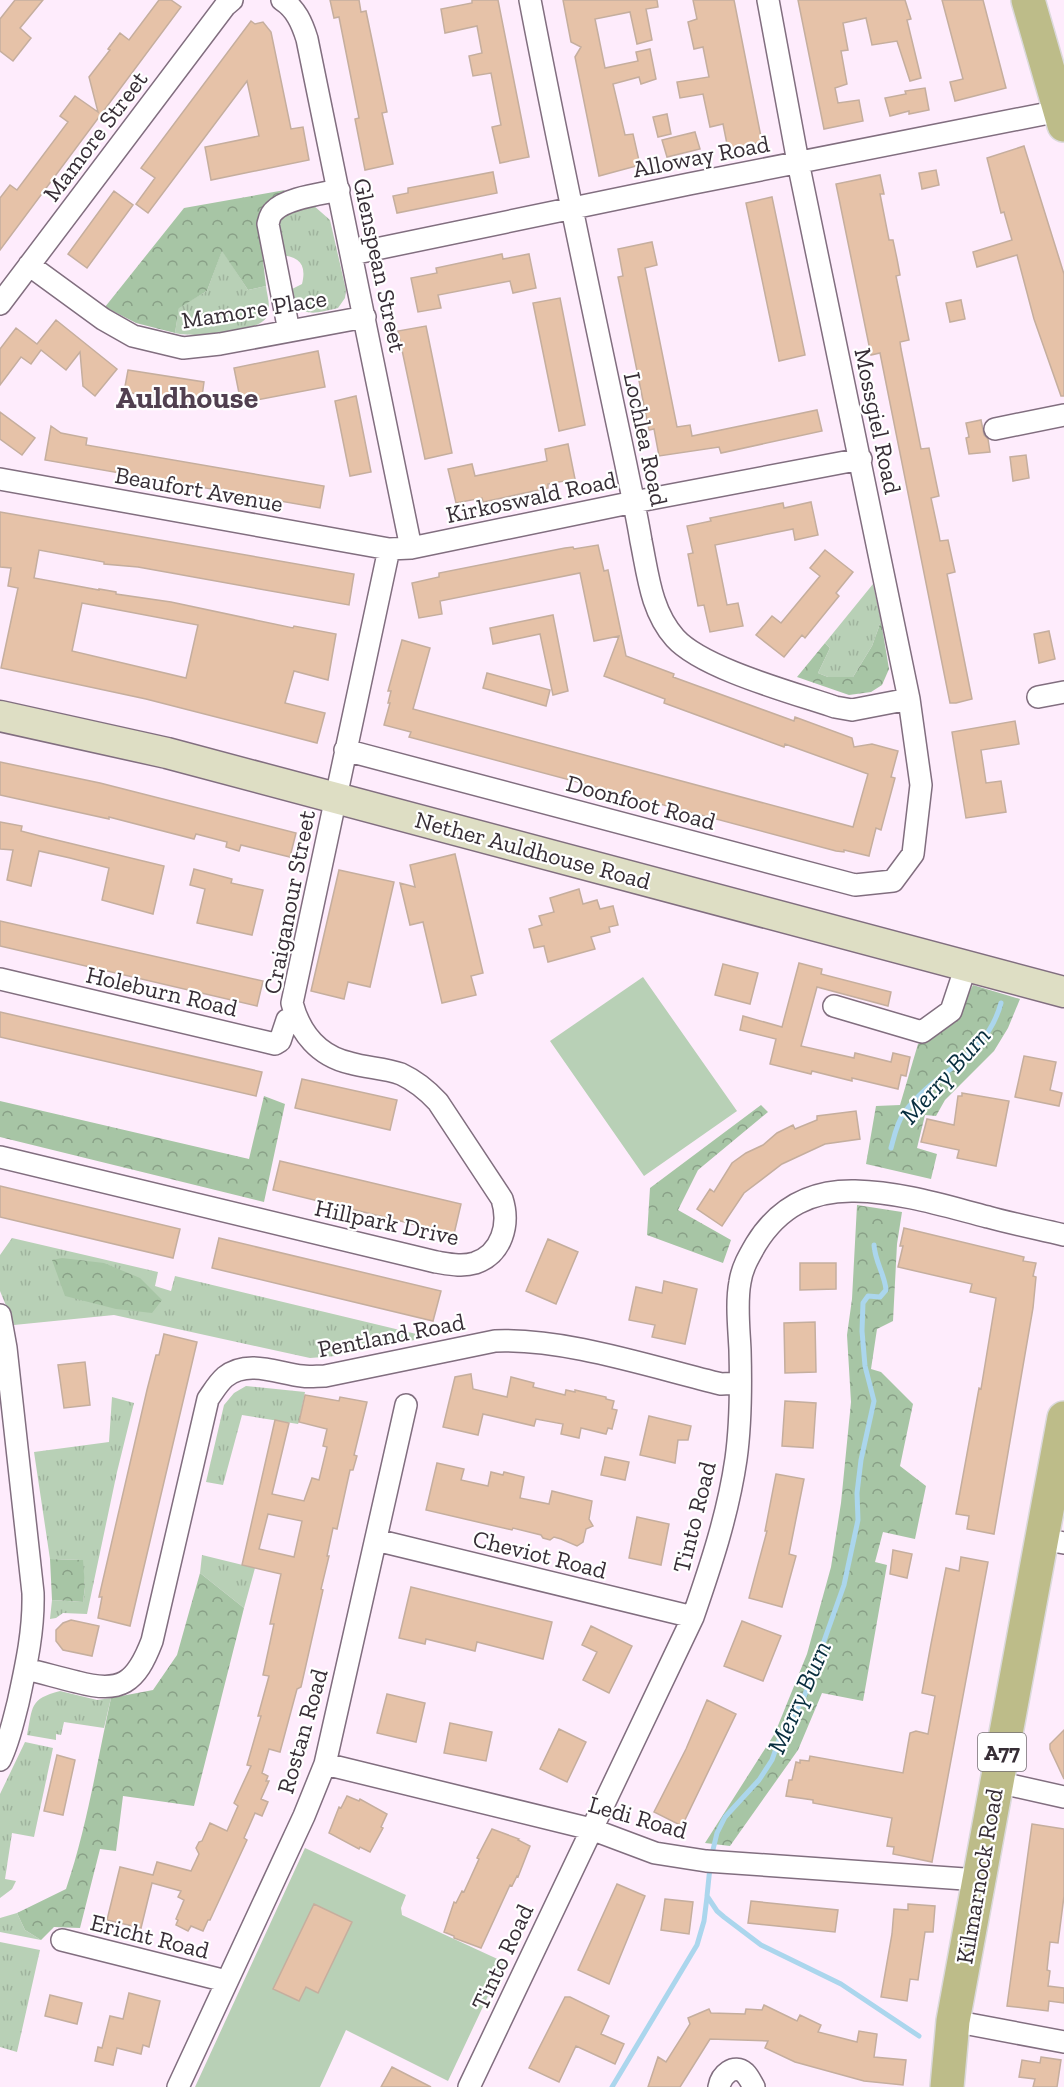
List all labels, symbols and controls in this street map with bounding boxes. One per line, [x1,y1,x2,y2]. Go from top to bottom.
street label: Mamore Street [37,65,153,207]
street label: Alloway Road [630,129,772,183]
street label: Glenspean Street [347,175,413,355]
street label: Mamore Place [179,283,329,335]
street label: Mossgiel Road [848,345,908,497]
street label: Lochlea Road [618,369,674,509]
district label: Auldhouse [116,380,258,416]
street label: Beaufort Avenue [113,460,285,518]
street label: Kirkoswald Road [443,465,619,529]
street label: Doonfoot Road [563,768,719,836]
street label: Nether Auldhouse Road [412,805,654,895]
street label: Craiganour Street [257,808,321,996]
street label: Holeburn Road [83,959,241,1023]
water label: Merry Burn [893,1020,997,1130]
street label: Hillpark Drive [312,1193,462,1251]
street label: Pentland Road [315,1307,467,1363]
street label: Tinto Road [666,1458,722,1576]
street label: Cheviot Road [470,1523,610,1585]
water label: Merry Burn [760,1636,838,1758]
street label: Rostan Road [270,1665,334,1797]
road number: A77 [978,1733,1026,1771]
street label: Kilmarnock Road [949,1786,1009,1966]
street label: Ledi Road [585,1789,691,1845]
street label: Tinto Road [465,1899,539,2015]
street label: Ericht Road [88,1907,212,1965]

